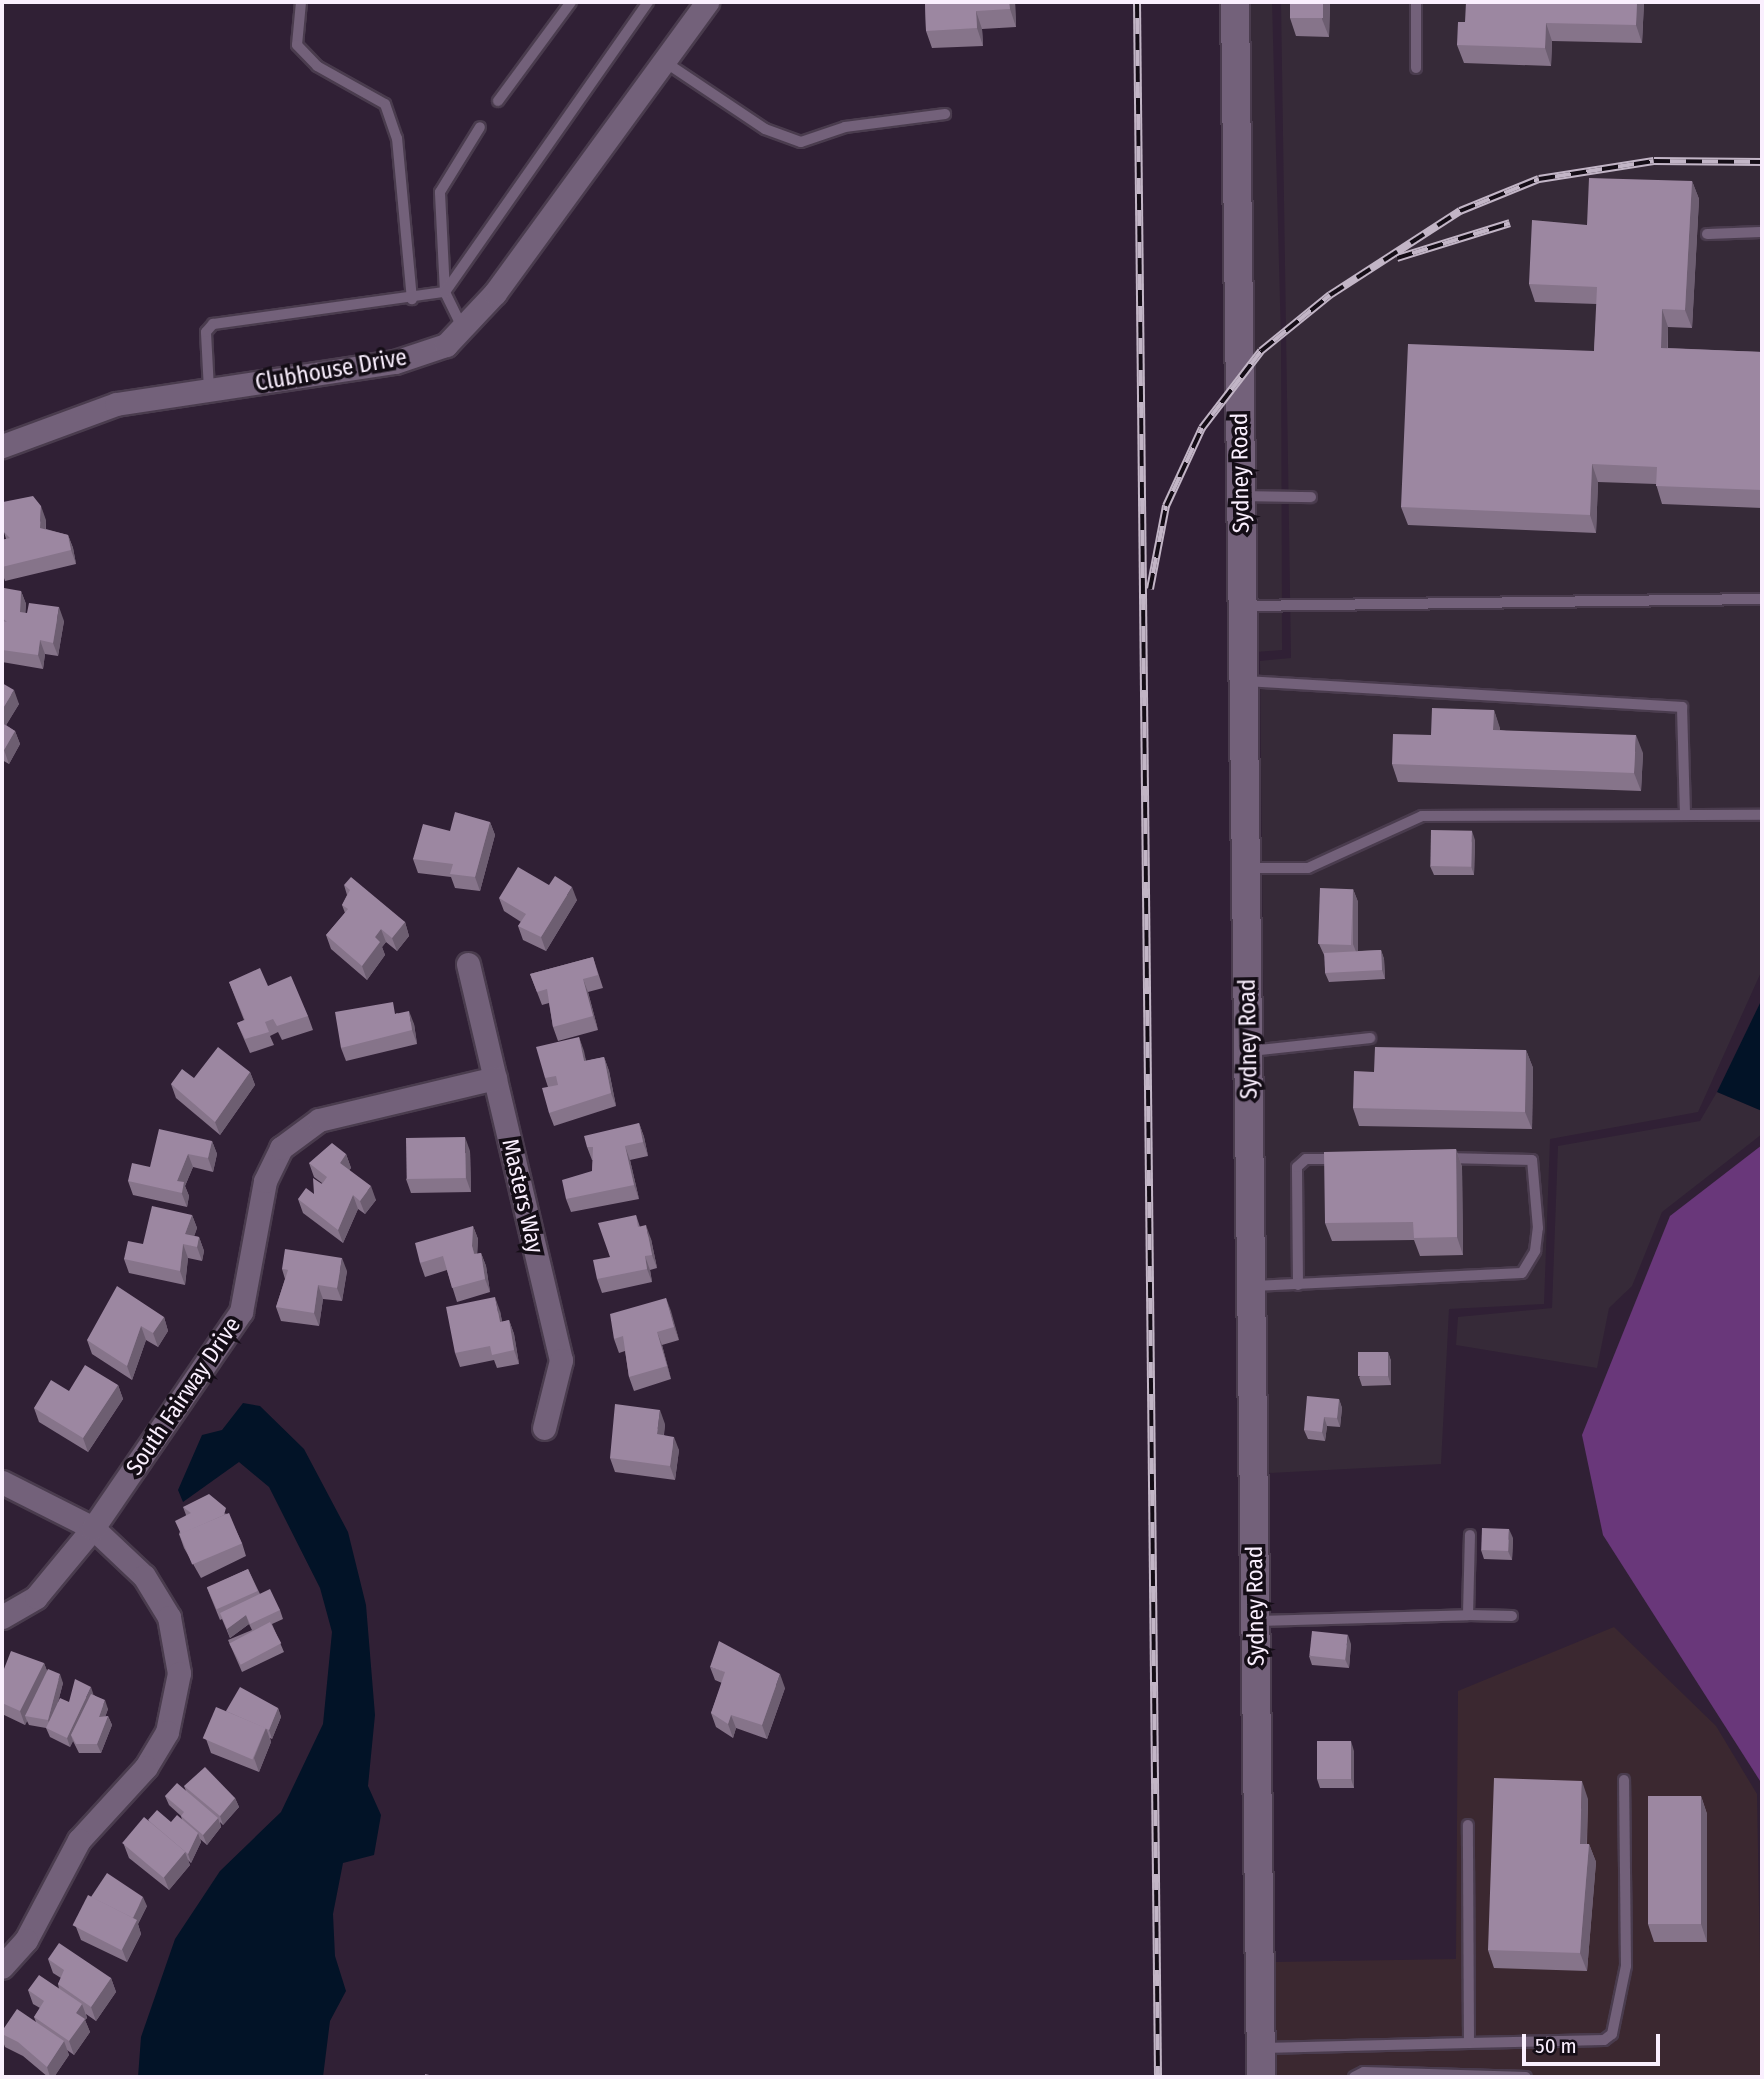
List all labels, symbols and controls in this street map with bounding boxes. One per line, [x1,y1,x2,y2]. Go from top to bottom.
street label: Clubhouse Drive [253,343,409,397]
street label: Sydney Road [1225,413,1255,533]
street label: Sydney Road [1233,979,1263,1099]
street label: Masters Way [496,1136,550,1256]
street label: South Fairway Drive [120,1312,246,1480]
street label: Sydney Road [1240,1546,1270,1666]
scale bar [1526,2020,1664,2064]
text: 50 m [1535,2033,1577,2059]

